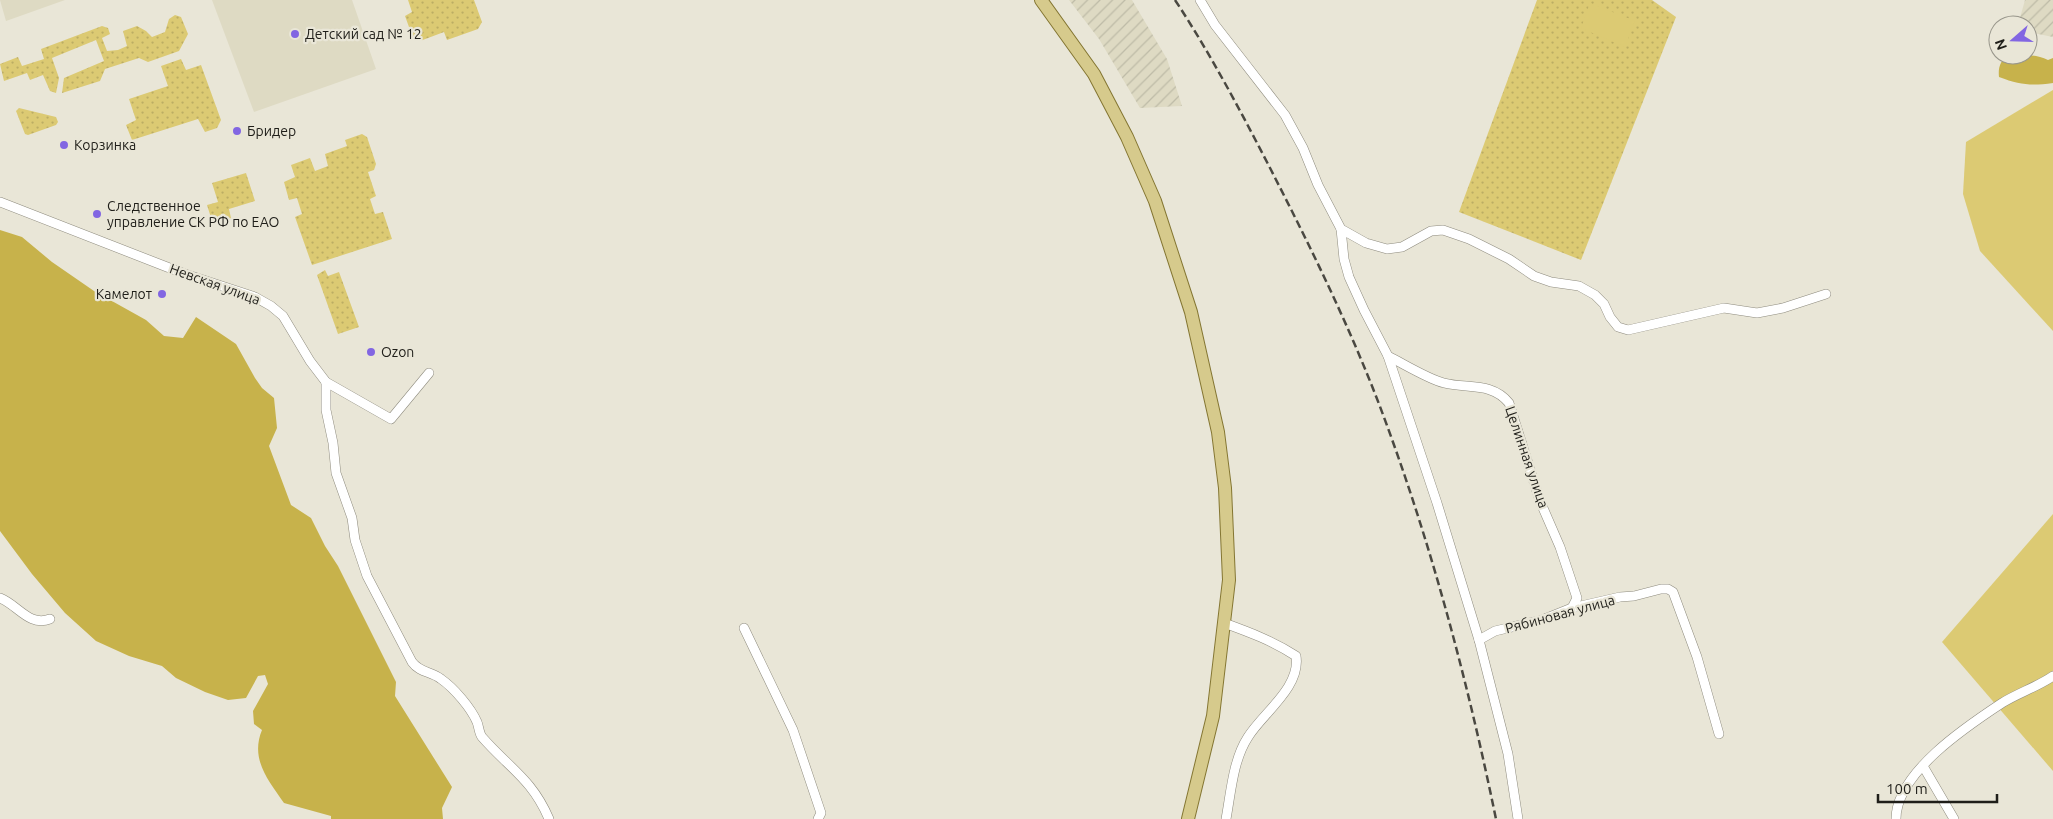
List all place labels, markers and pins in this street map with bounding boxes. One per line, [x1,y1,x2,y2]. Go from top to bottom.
place label: Детский сад № 12 [305,26,422,42]
marker: Детский сад № 12 [289,28,301,40]
place label: Бридер [247,123,296,139]
marker: Бридер [231,125,243,137]
place label: Корзинка [74,137,136,153]
marker: Корзинка [58,139,70,151]
place label: Следственное управление СК РФ по ЕАО [107,198,280,230]
marker: Следственное управление СК РФ по ЕАО [91,208,103,220]
place label: Камелот [96,286,152,302]
marker: Камелот [156,288,168,300]
place label: Ozon [381,344,414,360]
marker: Ozon [365,346,377,358]

